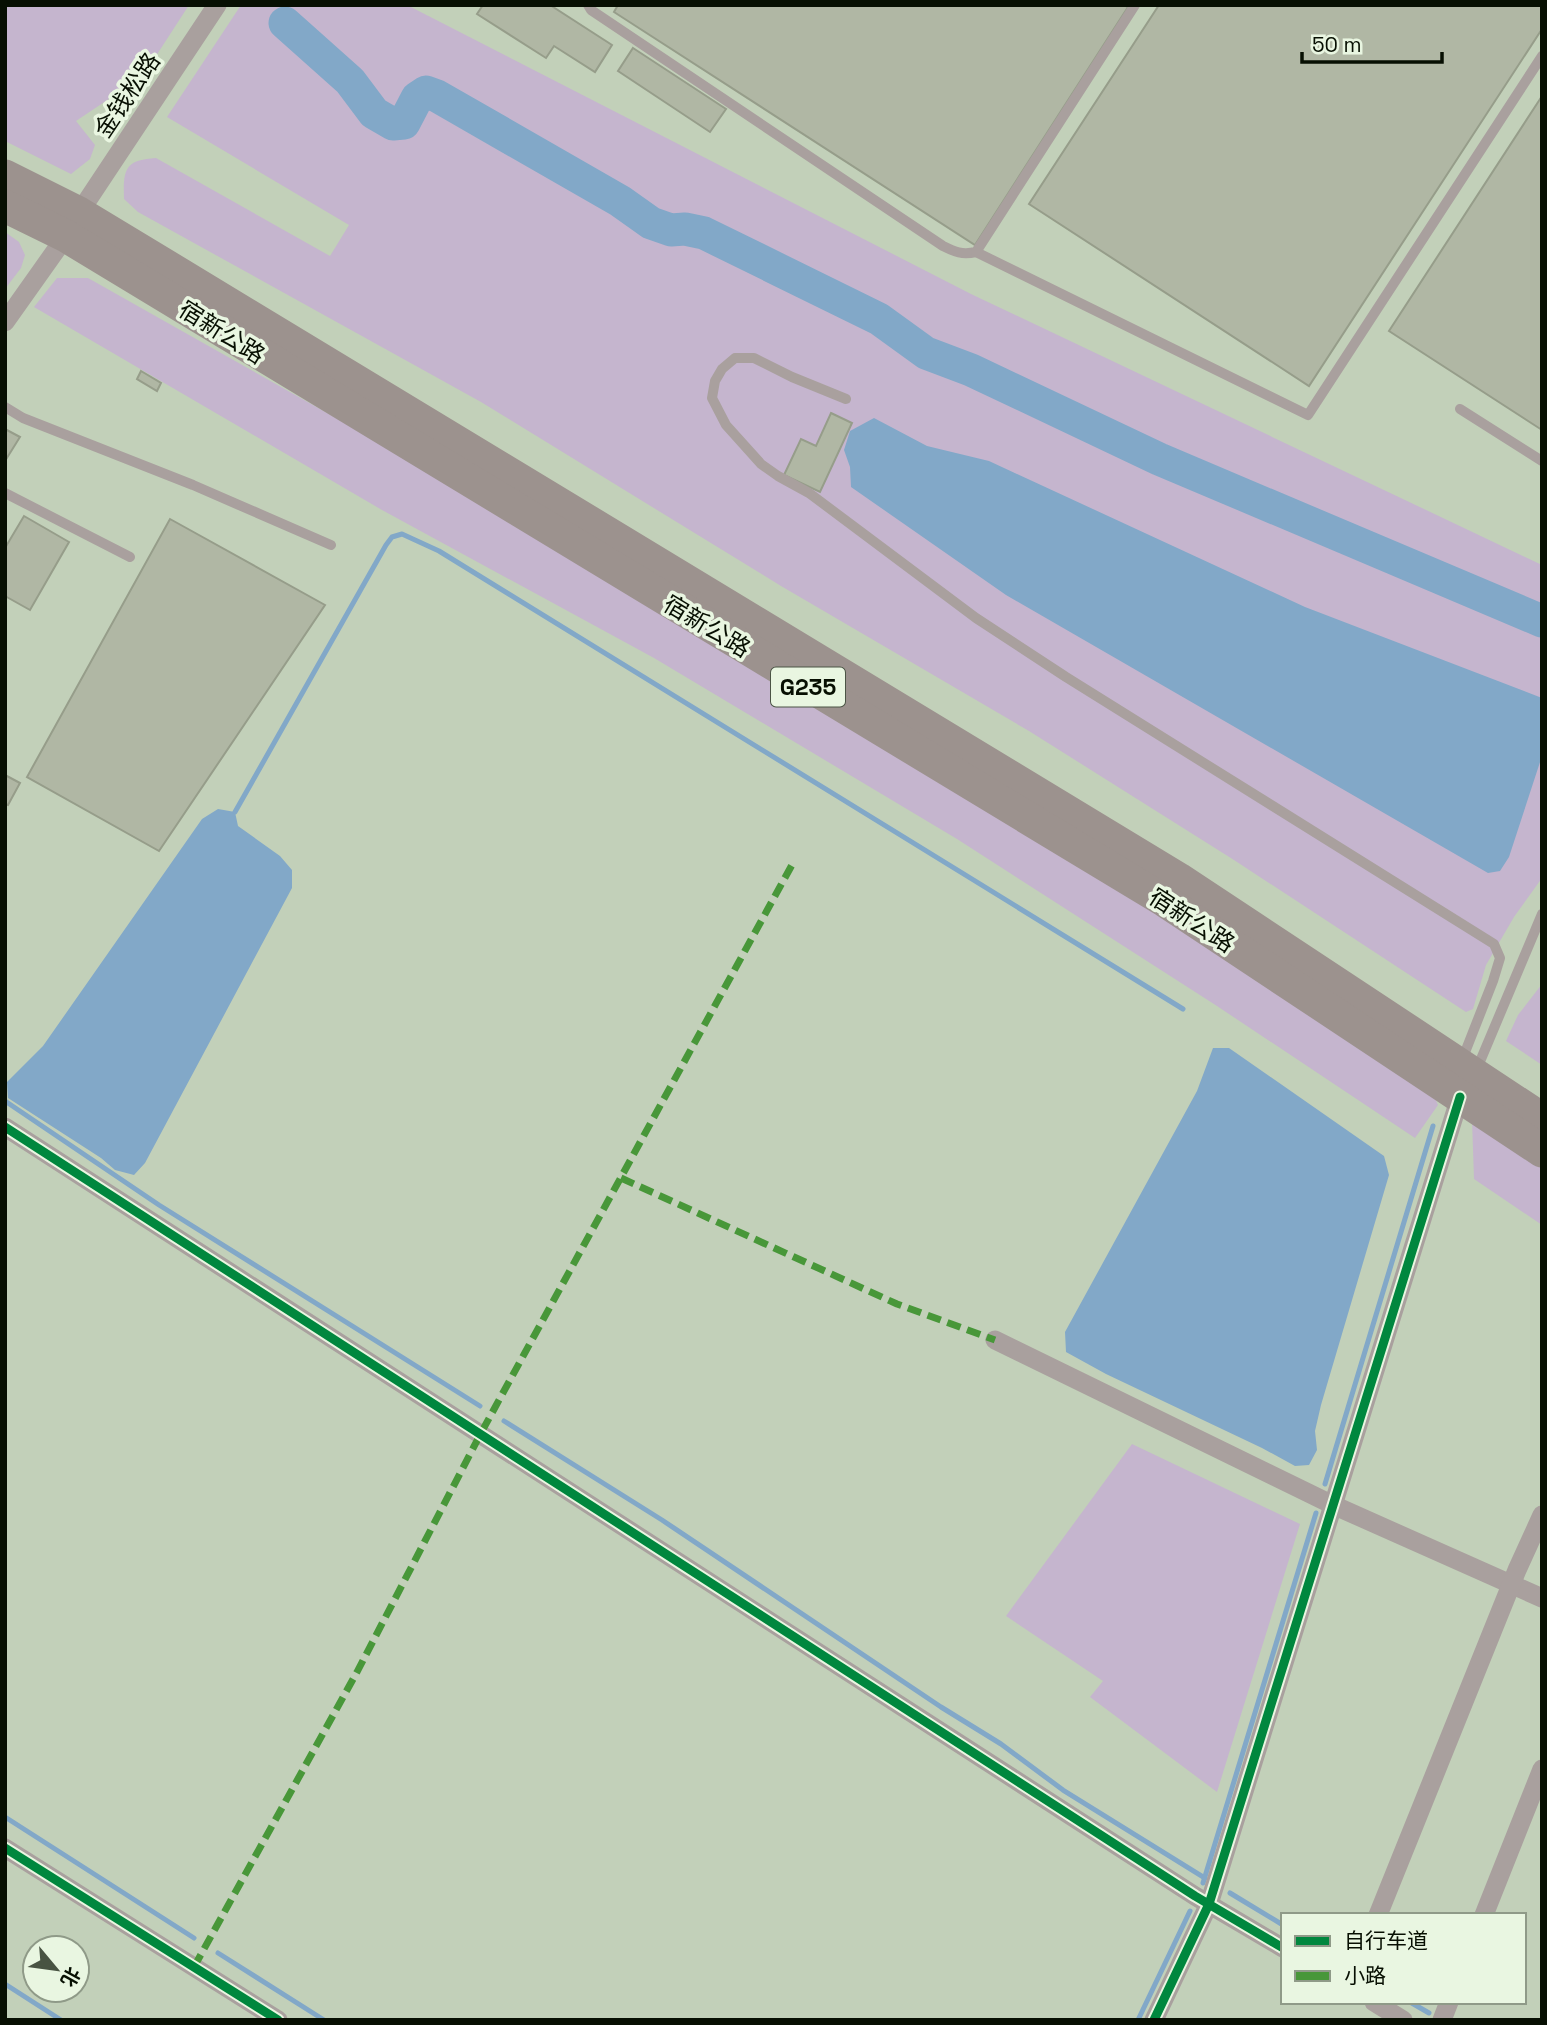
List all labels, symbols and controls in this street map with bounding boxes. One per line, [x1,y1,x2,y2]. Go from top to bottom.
scale bar [1302,21,1442,65]
text: 50 m [1312,31,1362,58]
street label: 金钱松路 [87,47,167,143]
street label: 宿新公路 [173,293,271,371]
street label: 宿新公路 [658,588,756,664]
road number: G235 [771,667,845,706]
street label: 宿新公路 [1143,881,1241,959]
legend [1281,1913,1526,2004]
text: 自行车道 [1344,1927,1428,1954]
north arrow [21,1934,91,2004]
text: 小路 [1344,1962,1386,1989]
text: 北 [55,1963,86,1991]

